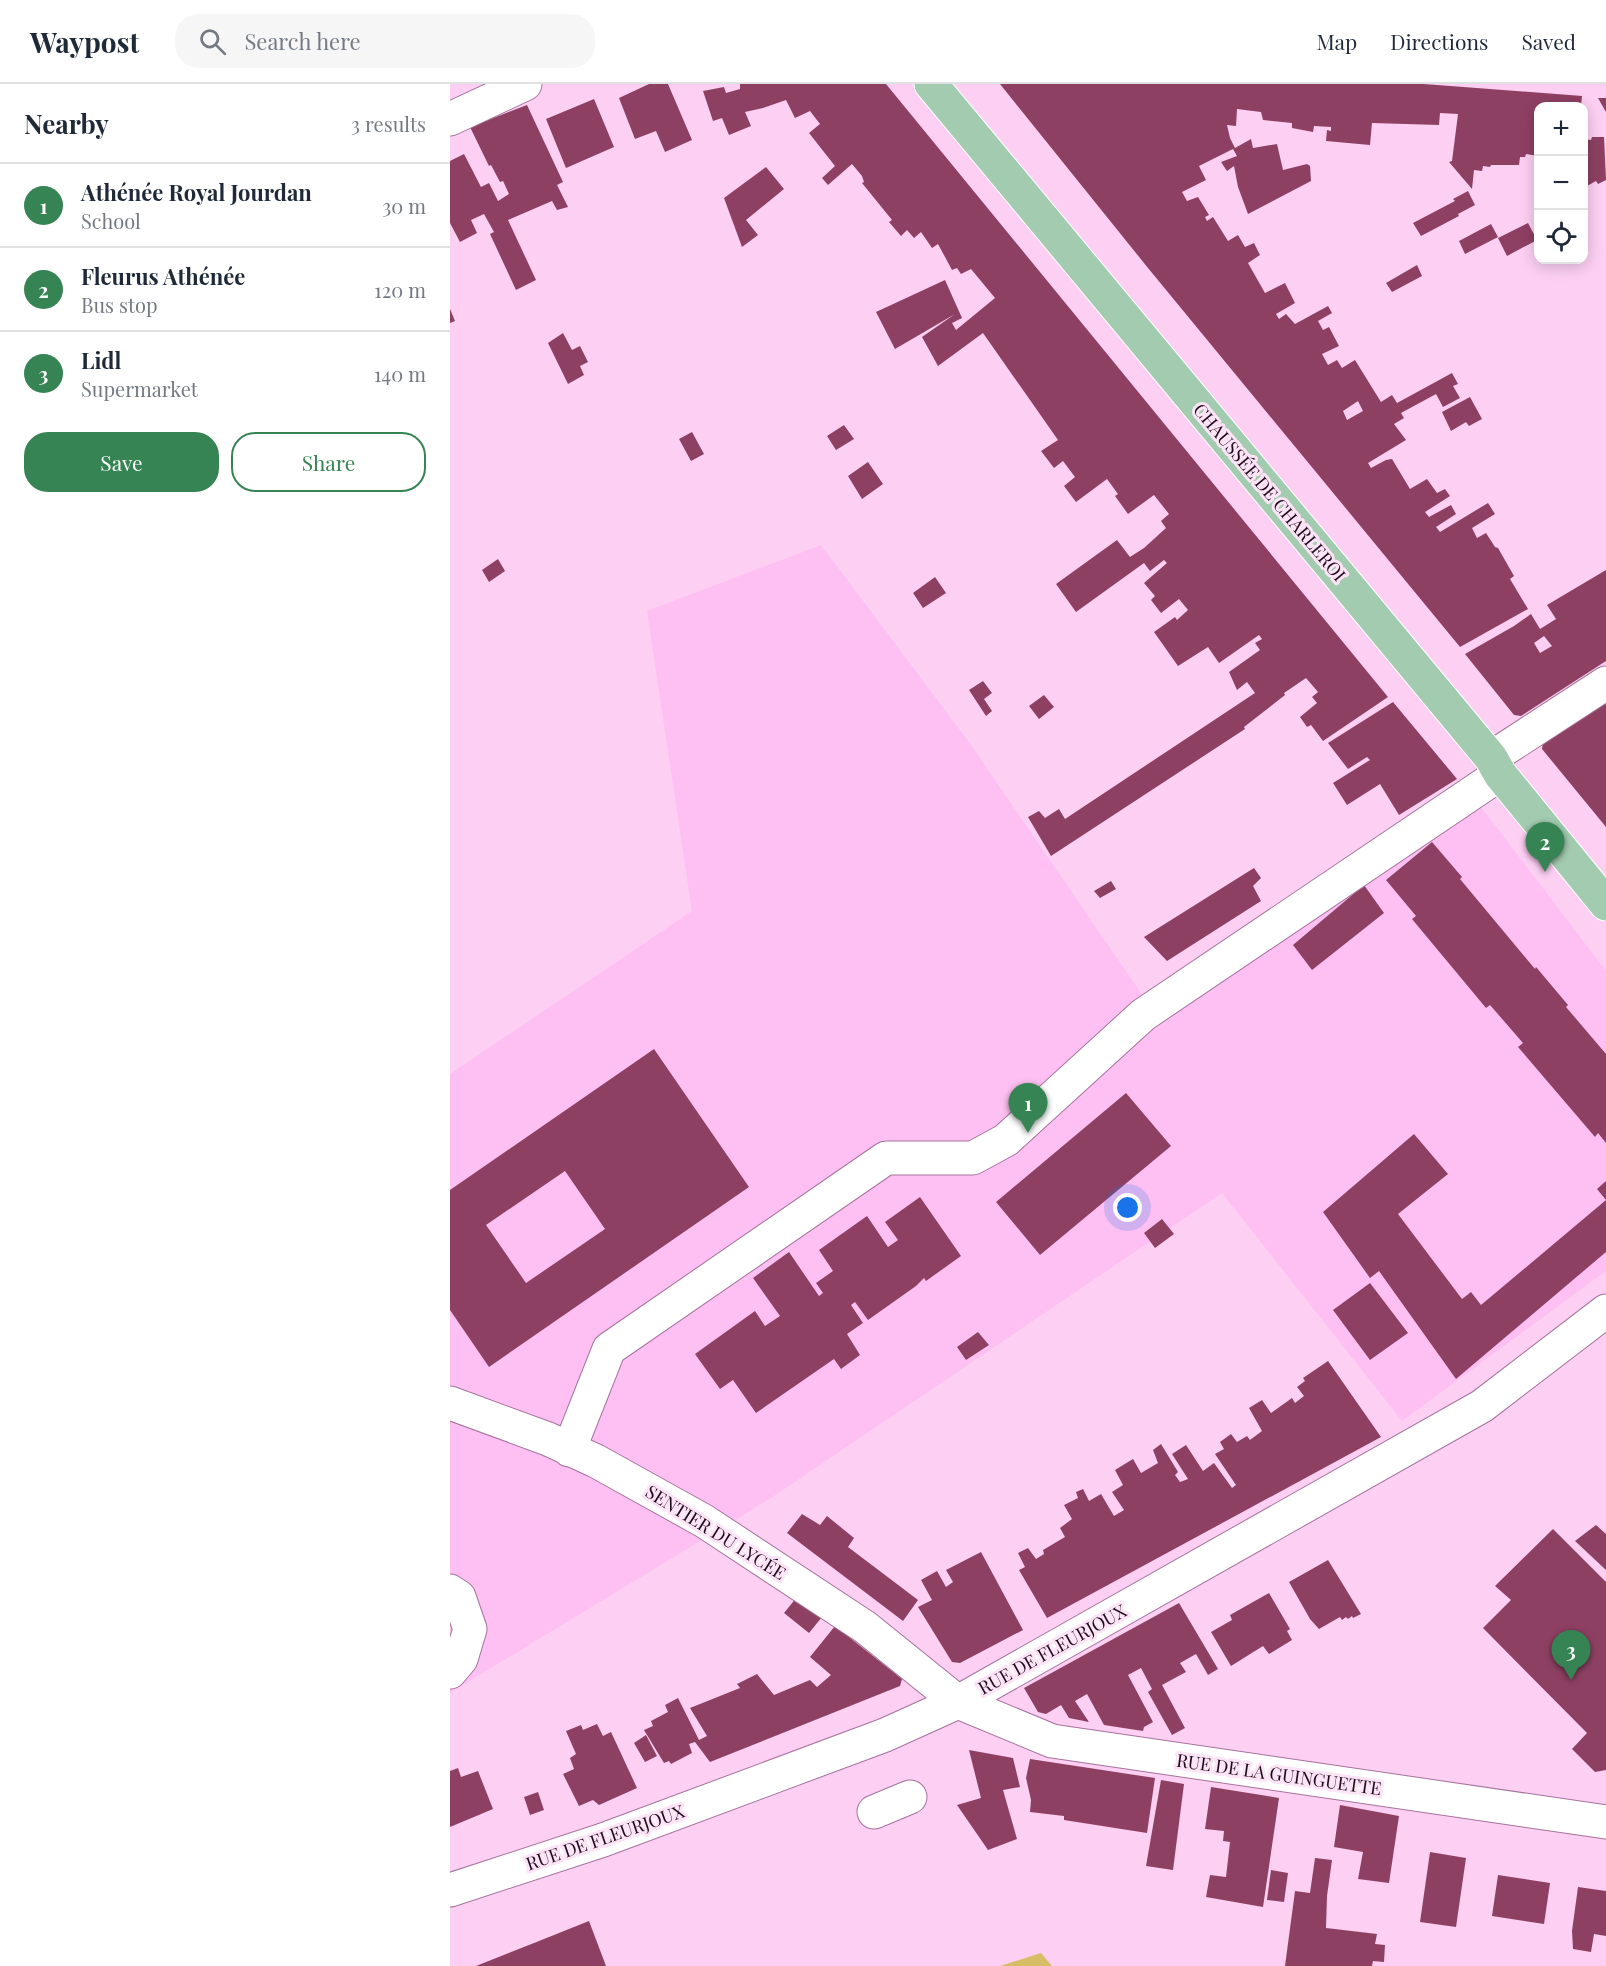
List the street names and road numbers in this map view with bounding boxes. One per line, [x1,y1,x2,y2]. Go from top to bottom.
street label: CHAUSSÉE DE CHARLEROI [1189,398,1351,586]
street label: SENTIER DU LYCÉE [641,1479,791,1585]
street label: RUE DE FLEURJOUX [974,1598,1131,1700]
street label: RUE DE LA GUINGUETTE [1175,1748,1383,1800]
street label: RUE DE FLEURJOUX [523,1798,688,1875]

